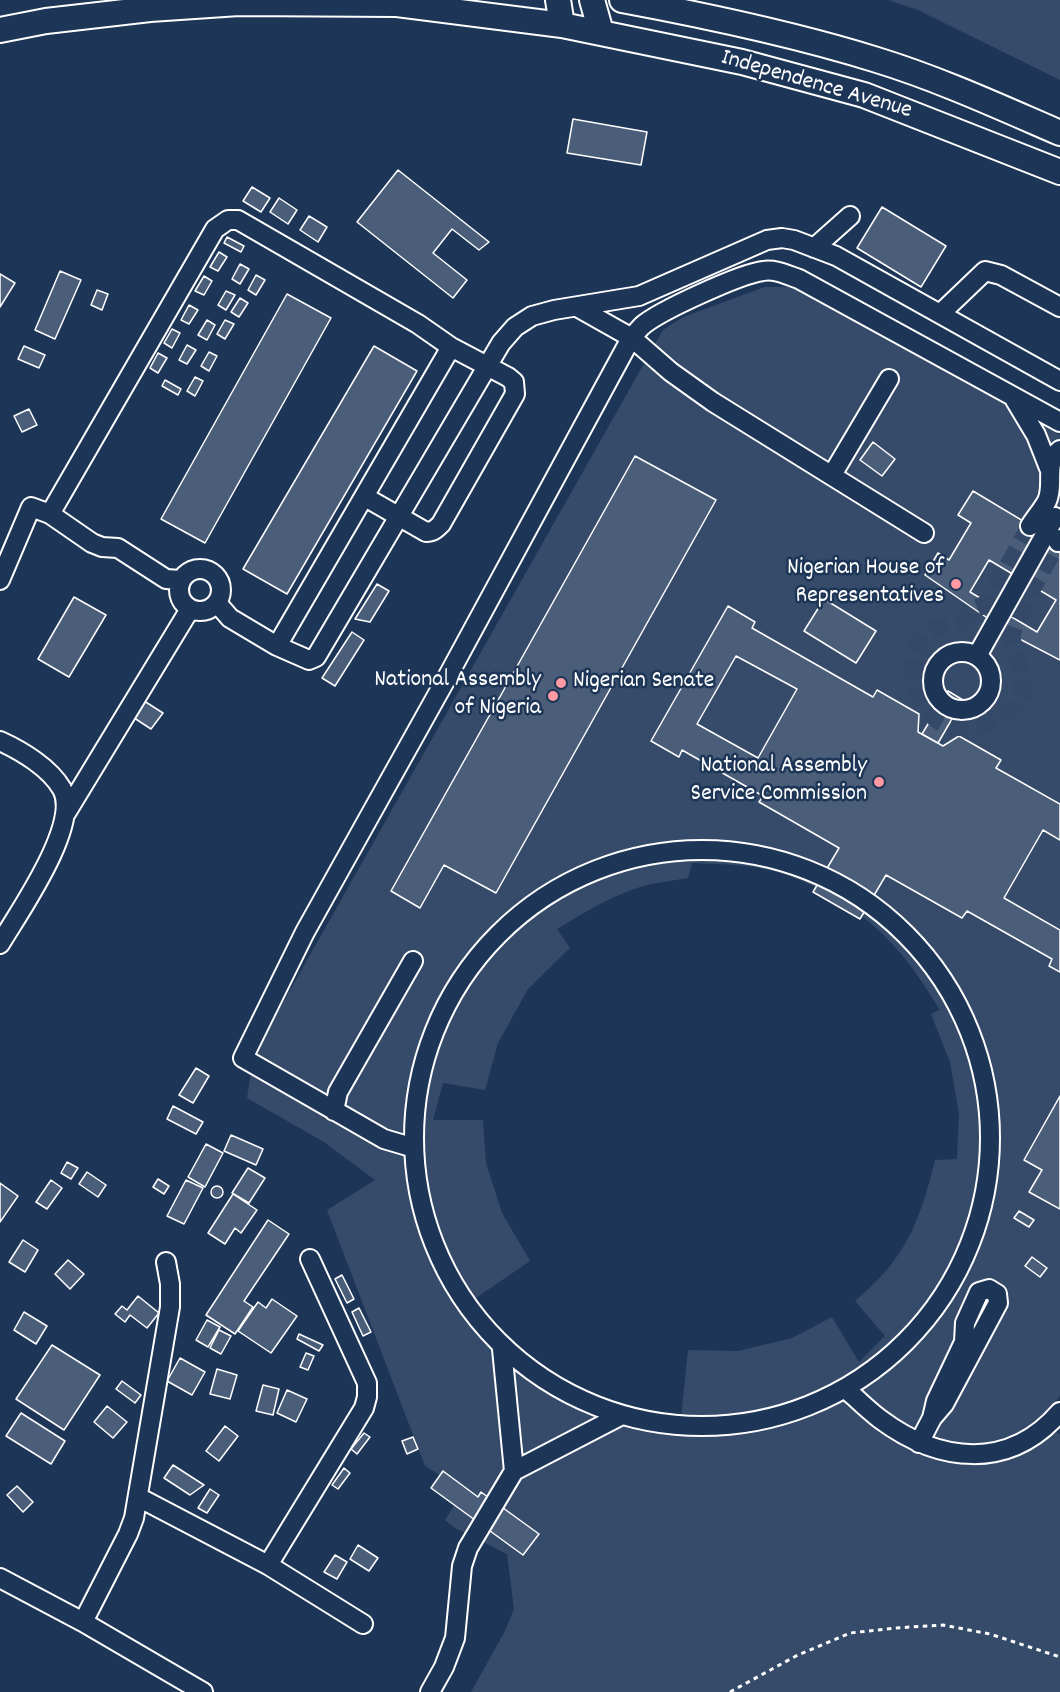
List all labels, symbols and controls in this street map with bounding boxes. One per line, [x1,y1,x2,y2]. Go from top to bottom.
street label: Independence Avenue [717,45,915,127]
place label: Nigerian House of Representatives [787,556,944,612]
marker: Nigerian House of Representatives [949,577,963,591]
place label: National Assembly of Nigeria [374,668,541,724]
place label: Nigerian Senate [573,669,714,697]
marker: Nigerian Senate [554,676,568,690]
marker: National Assembly of Nigeria [546,689,560,703]
place label: National Assembly Service Commission [691,754,867,810]
marker: National Assembly Service Commission [872,775,886,789]

